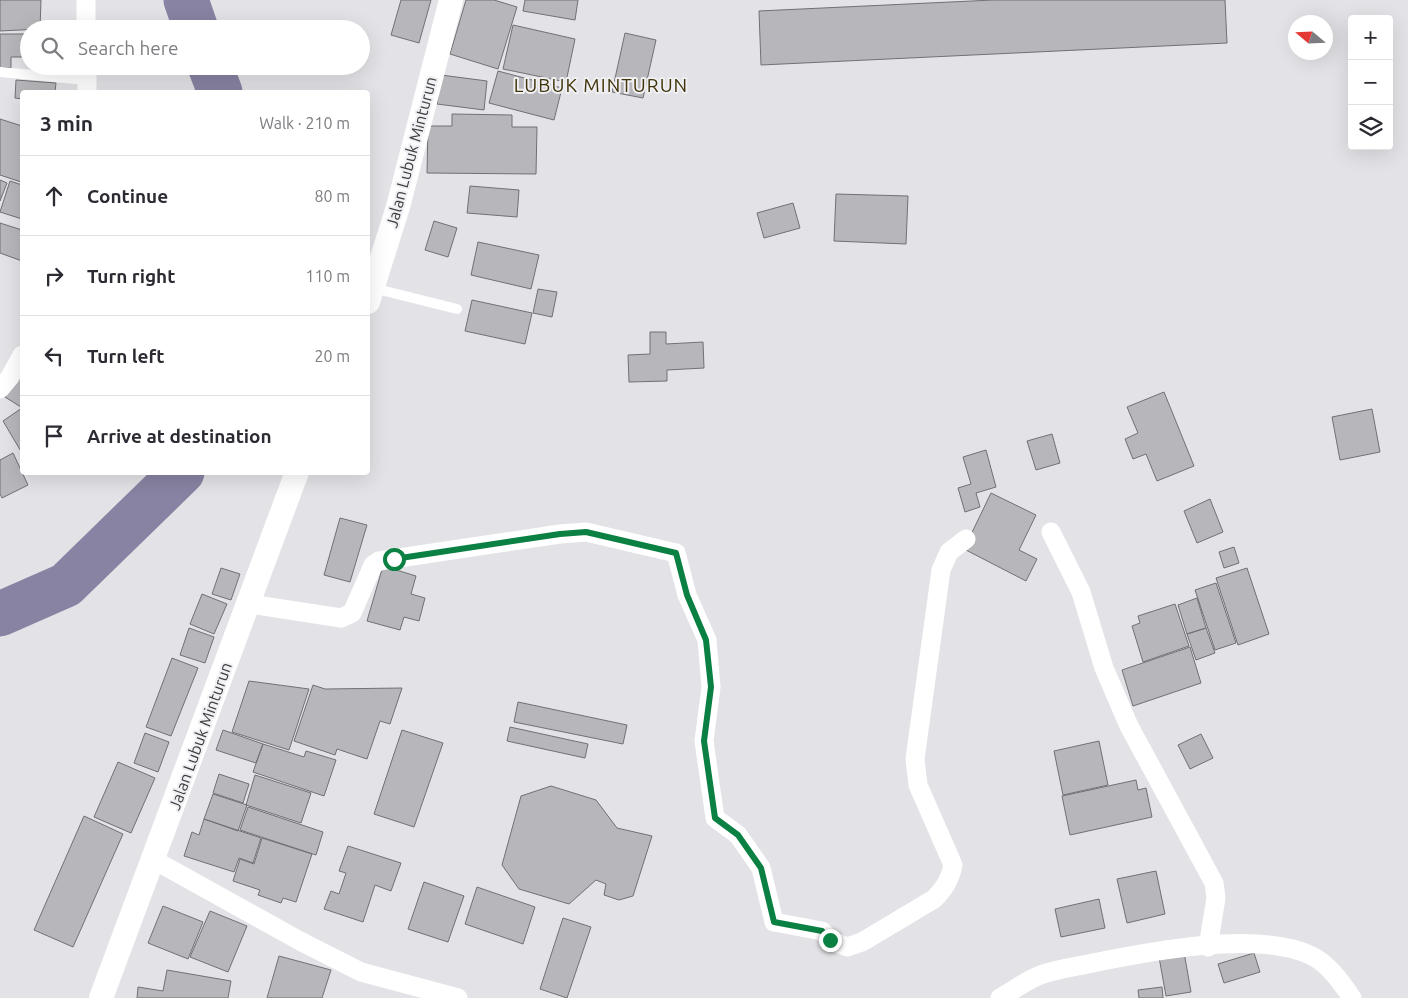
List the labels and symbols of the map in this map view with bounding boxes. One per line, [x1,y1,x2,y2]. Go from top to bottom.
north arrow [1288,15,1333,60]
district label: LUBUK MINTURUN [514,74,688,96]
street label: Jalan Lubuk Minturun [382,75,440,229]
route start [383,548,406,571]
street label: Jalan Lubuk Minturun [165,660,235,812]
route end [819,929,842,952]

